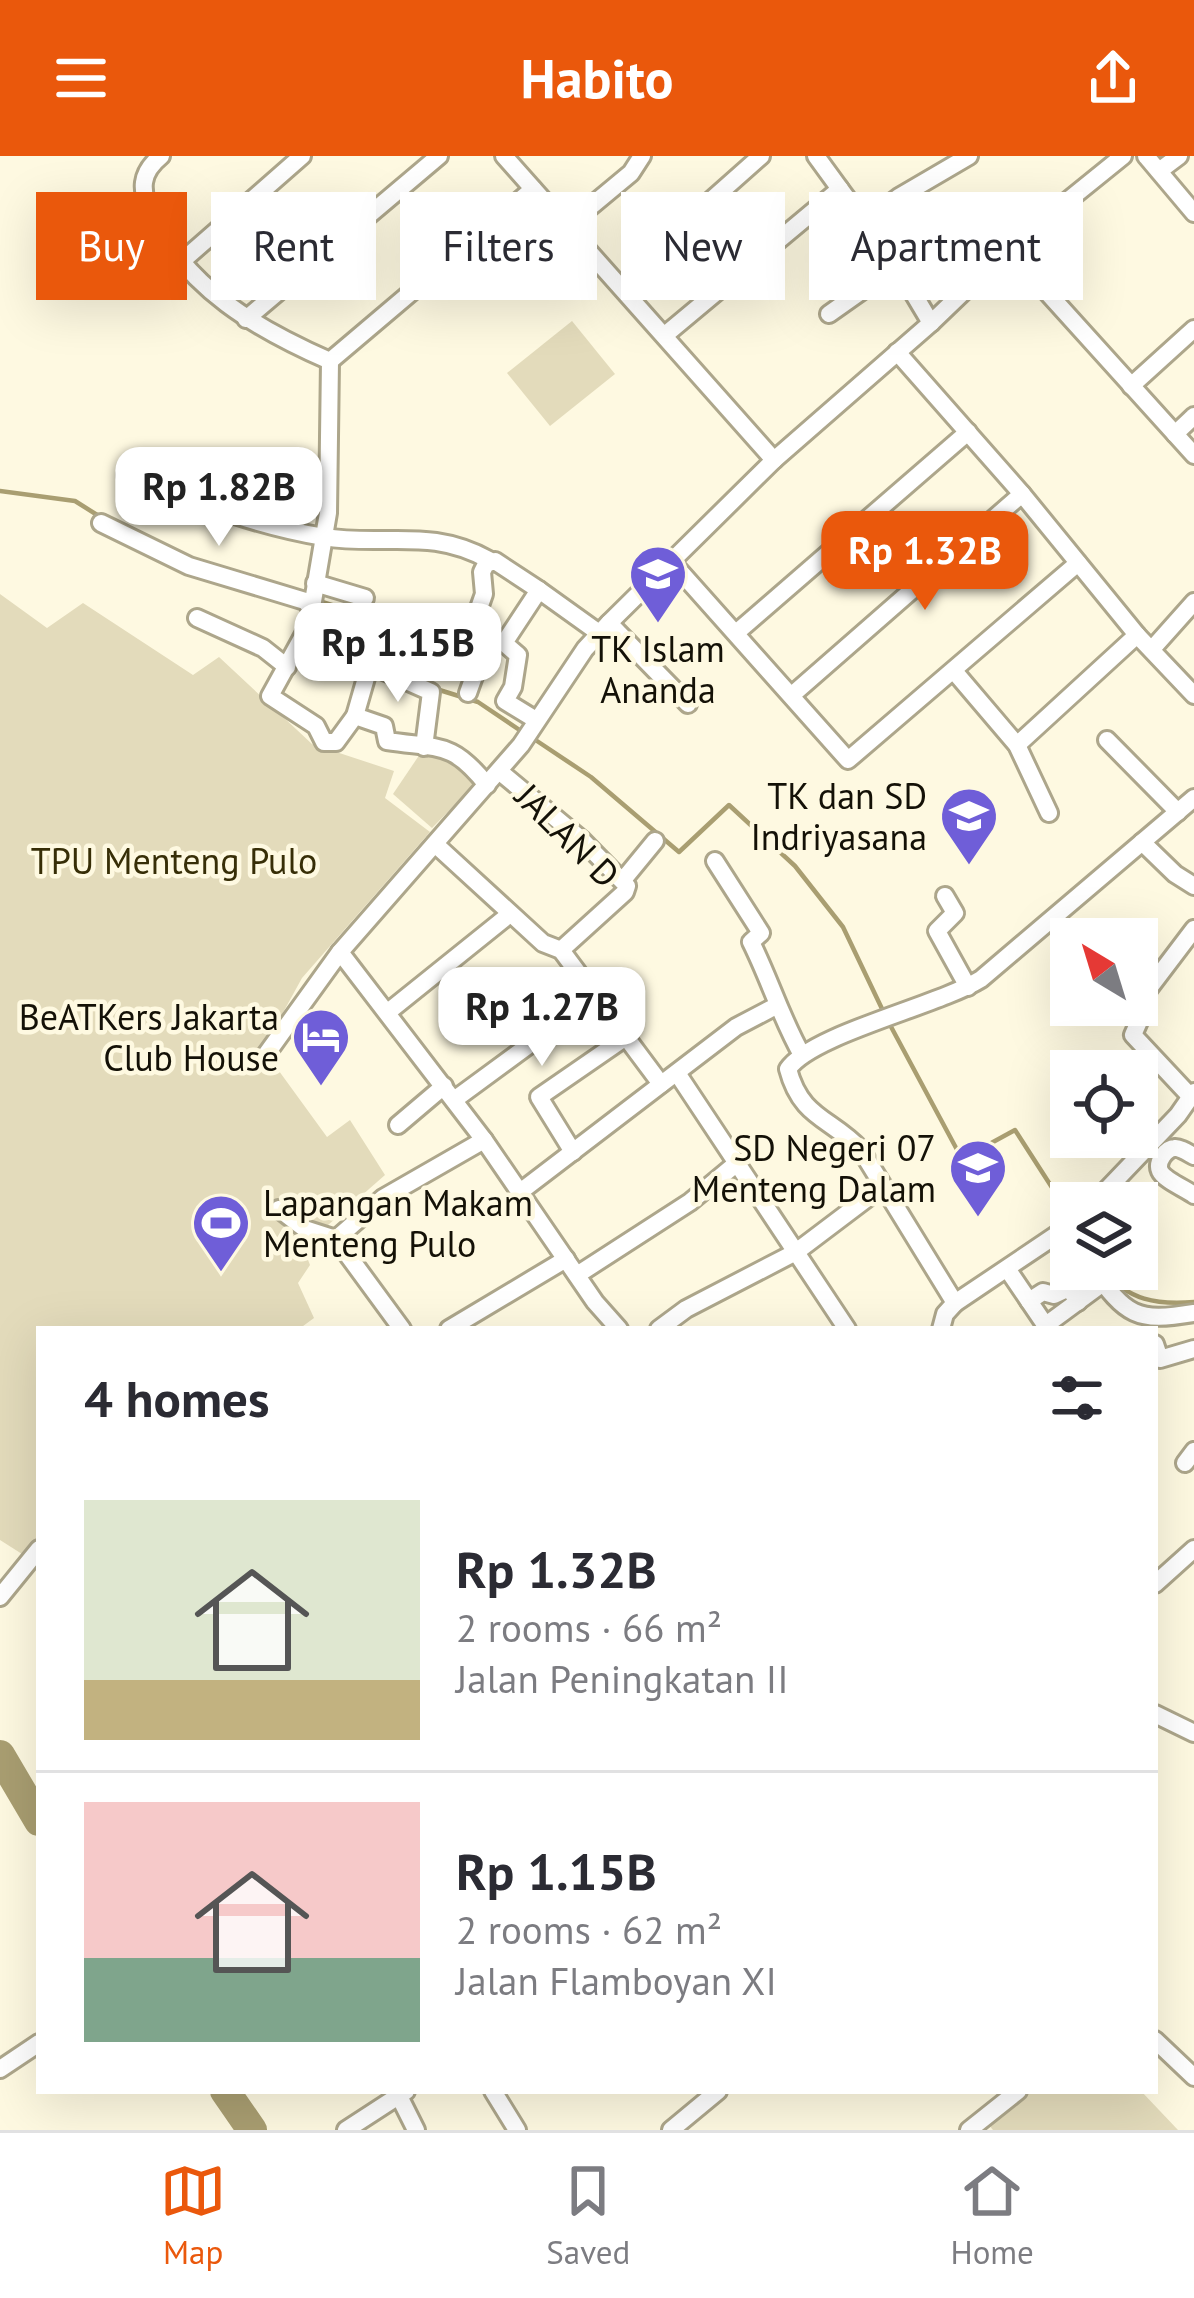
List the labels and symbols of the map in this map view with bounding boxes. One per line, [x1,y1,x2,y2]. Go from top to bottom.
pin: Rp 1.82B [95,447,343,549]
pin: Rp 1.32B [801,511,1049,613]
school or university icon: TK Islam Ananda [627,543,689,625]
pin: Rp 1.15B [274,603,522,705]
place label: TK Islam Ananda [591,625,725,713]
street label: JALAN D [504,771,630,897]
place label: TK dan SD Indriyasana [750,772,927,860]
school or university icon: TK dan SD Indriyasana [938,785,1000,867]
park label: TPU Menteng Pulo [31,837,317,884]
north arrow [1050,918,1158,1026]
pin: Rp 1.27B [418,967,666,1069]
place label: BeATKers Jakarta Club House [19,993,279,1081]
hotel icon: BeATKers Jakarta Club House [290,1006,352,1088]
place label: SD Negeri 07 Menteng Dalam [692,1124,936,1212]
school or university icon: SD Negeri 07 Menteng Dalam [947,1137,1009,1219]
place label: Lapangan Makam Menteng Pulo [263,1179,533,1267]
sports icon: Lapangan Makam Menteng Pulo [190,1192,252,1274]

